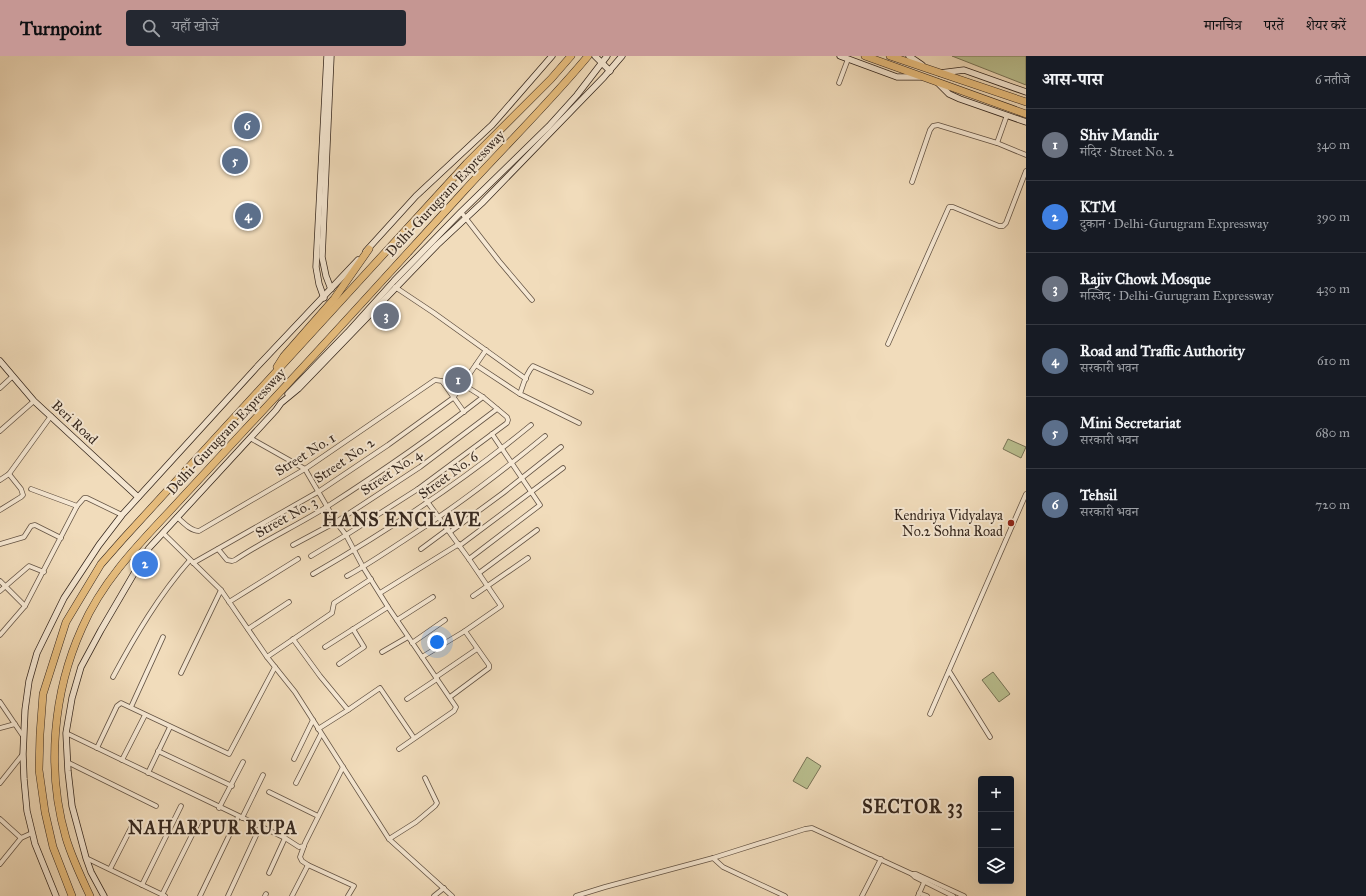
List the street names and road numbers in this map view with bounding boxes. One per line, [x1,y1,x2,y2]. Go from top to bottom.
street label: Delhi-Gurugram Expressway [382,126,509,260]
street label: Delhi-Gurugram Expressway [163,364,290,498]
street label: Beri Road [48,397,101,448]
street label: Street No. 1 [272,429,339,480]
street label: Street No. 2 [311,434,378,487]
street label: Street No. 4 [357,445,426,499]
street label: Street No. 6 [415,448,482,503]
street label: Street No. 3 [252,493,320,541]

